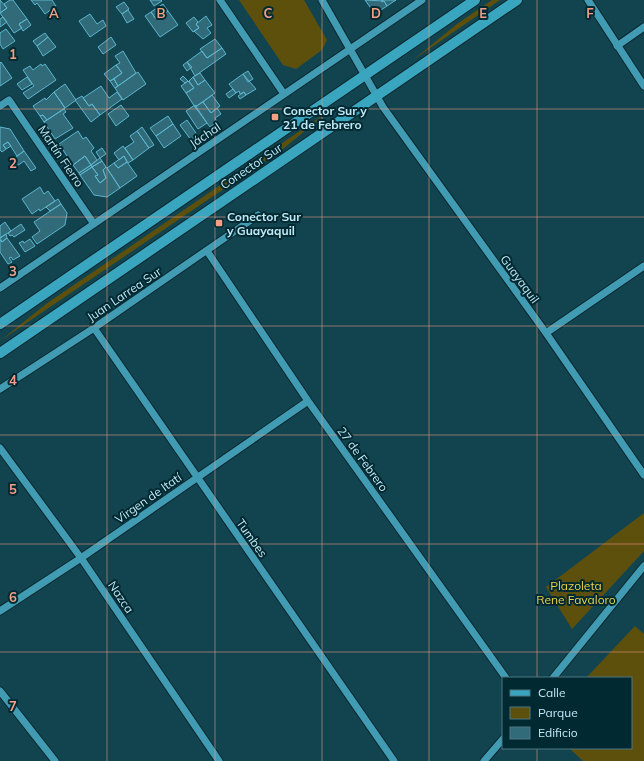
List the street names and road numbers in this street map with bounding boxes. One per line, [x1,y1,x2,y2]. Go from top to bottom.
street label: Jáchal [187,119,223,151]
street label: Martín Fierro [35,122,87,190]
street label: Conector Sur [217,139,285,192]
street label: Guayaquil [497,252,543,306]
street label: Juan Larrea Sur [84,263,164,324]
street label: 27 de Febrero [334,424,392,495]
street label: Virgen de Itatí [112,469,185,526]
street label: Tumbes [233,516,271,560]
street label: Nazca [105,578,137,616]

